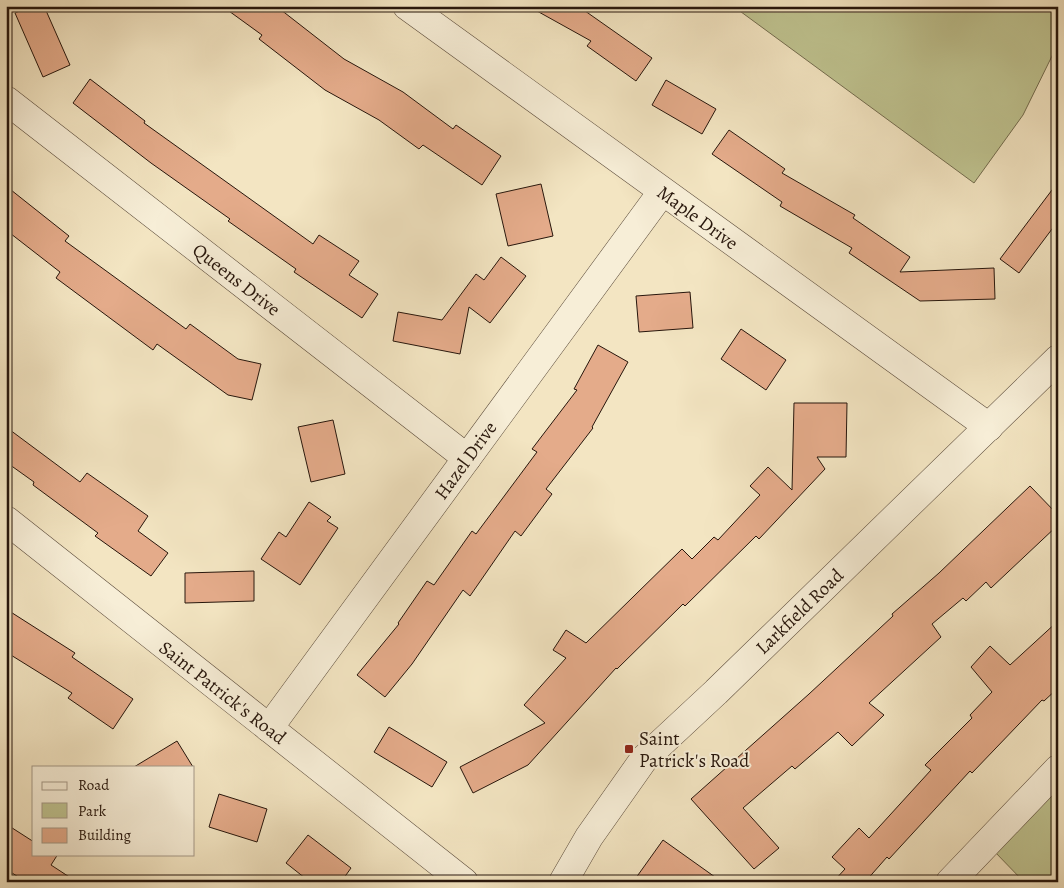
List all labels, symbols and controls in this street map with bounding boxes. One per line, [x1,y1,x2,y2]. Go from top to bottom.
street label: Maple Drive [652,180,743,256]
street label: Queens Drive [187,237,286,322]
street label: Hazel Drive [429,416,503,505]
street label: Larkfield Road [750,563,850,660]
street label: Saint Patrick's Road [153,635,292,751]
place label: Saint Patrick's Road [639,726,750,774]
marker: Saint Patrick's Road [623,743,635,755]
legend [32,766,195,856]
text: Road [78,775,110,795]
text: Park [78,801,107,821]
text: Building [78,825,131,845]

